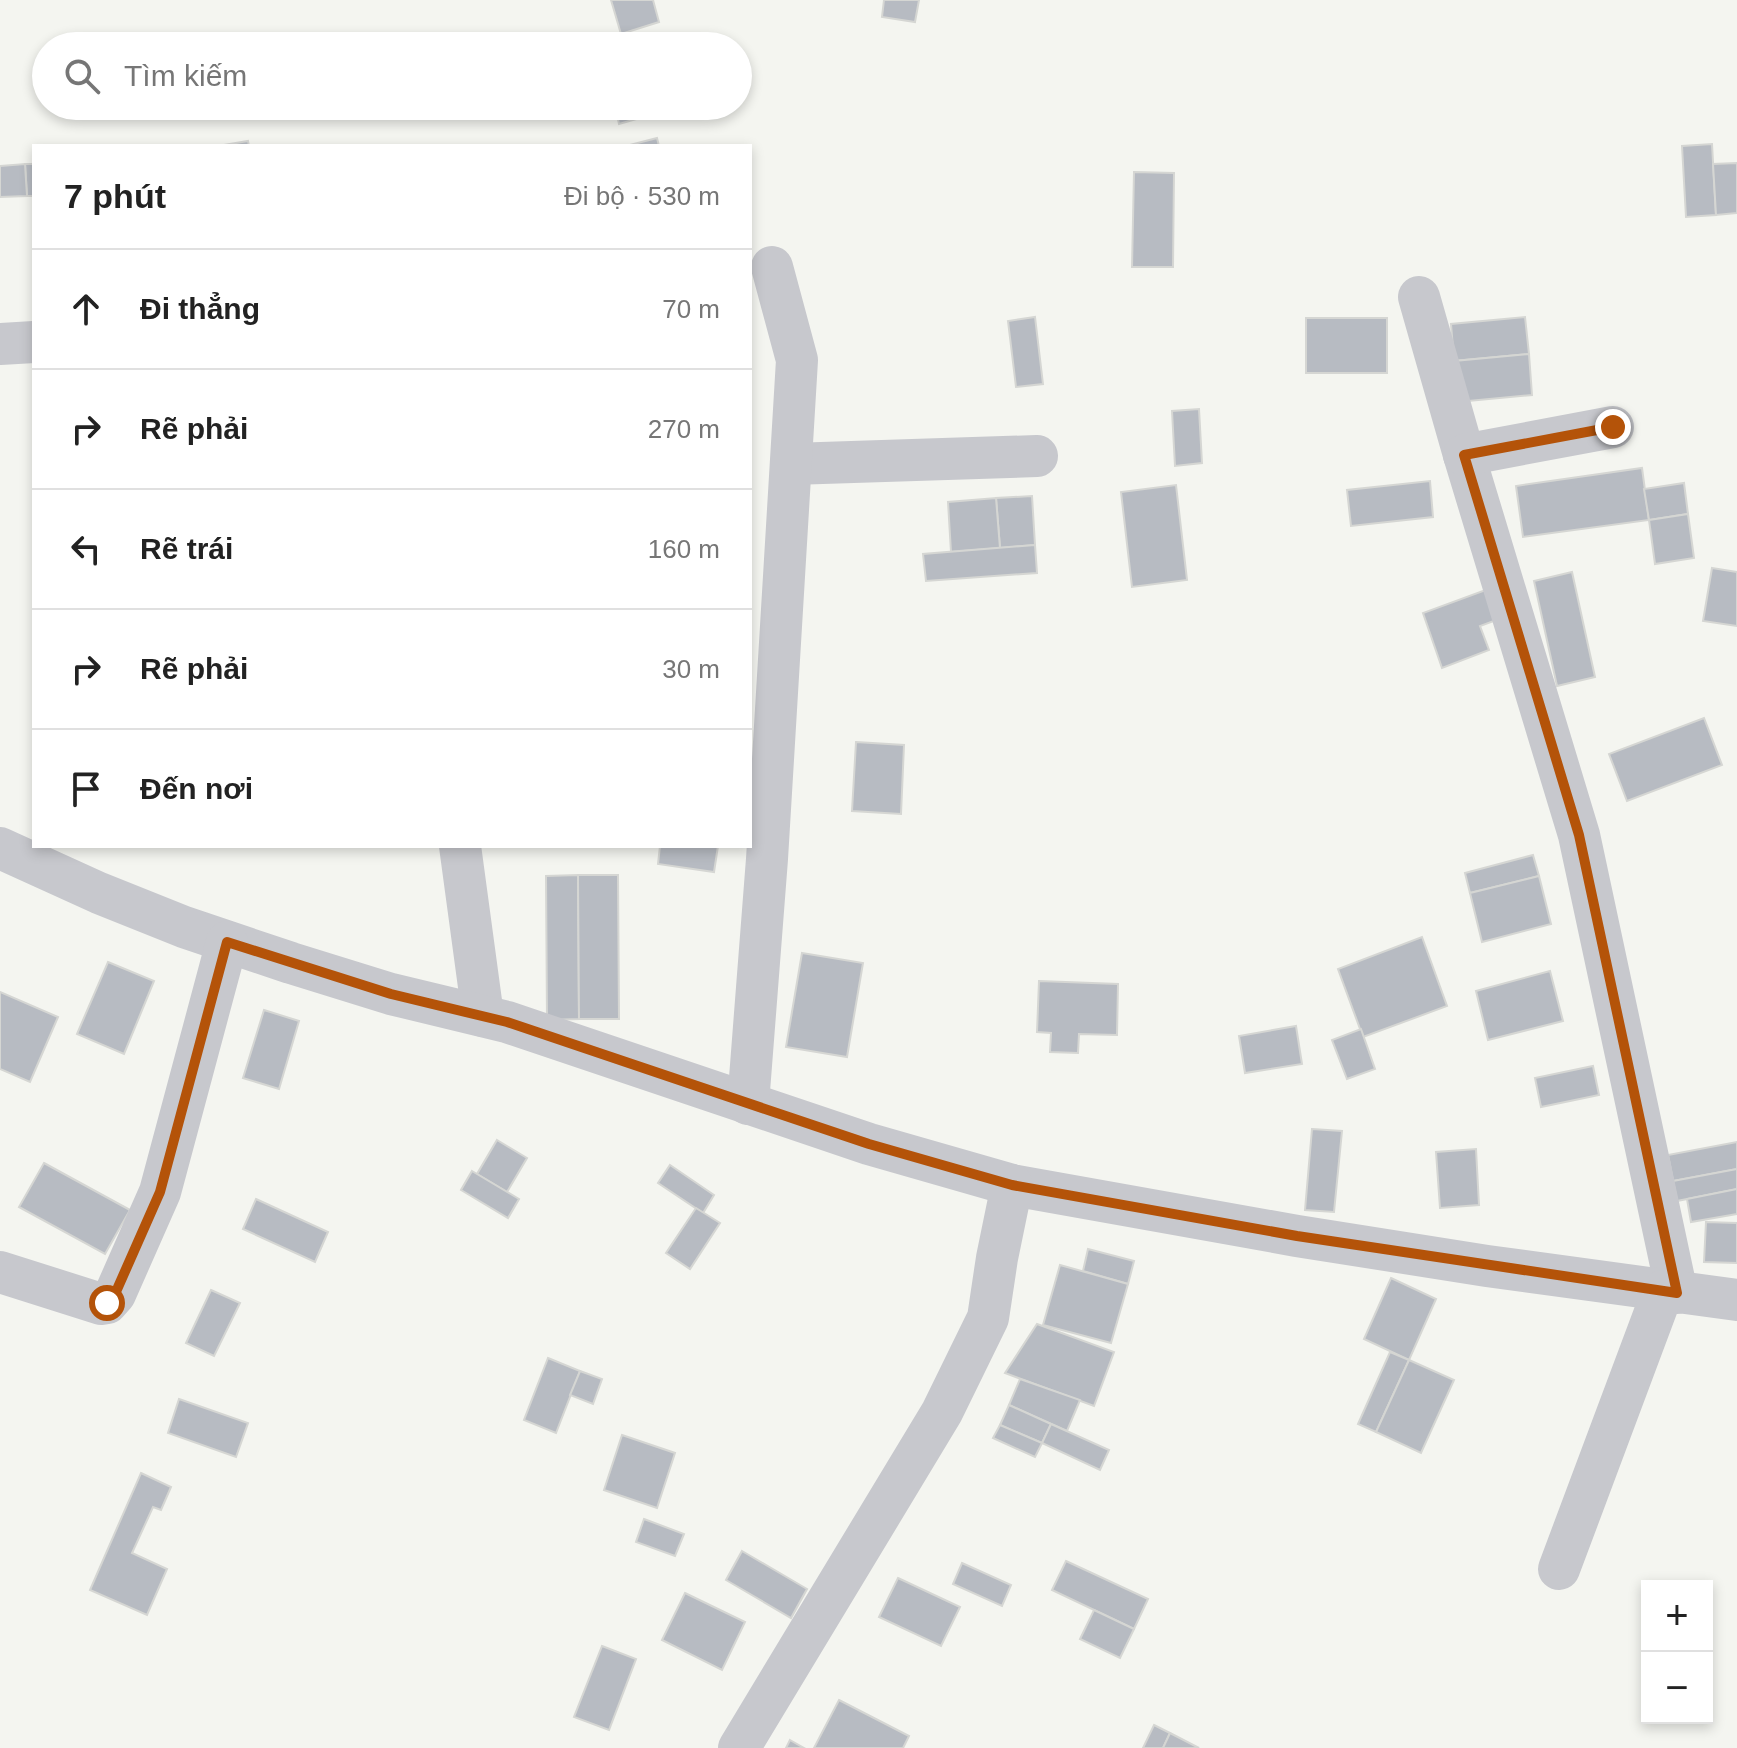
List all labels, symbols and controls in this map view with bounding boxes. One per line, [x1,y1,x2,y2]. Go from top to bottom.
search box [32,32,752,120]
icon: search [60,54,104,98]
text: Tìm kiếm [124,59,247,92]
text: 7 phút [64,177,166,215]
text: Đi bộ · 530 m [564,181,720,211]
icon: ahead [64,287,108,331]
text: Đi thẳng [140,292,260,325]
text: 70 m [662,294,720,324]
icon: right [64,407,108,451]
route end [1595,409,1631,445]
text: Rẽ phải [140,412,248,445]
text: 270 m [648,414,720,444]
icon: left [64,527,108,571]
text: Rẽ trái [140,532,233,565]
text: 160 m [648,534,720,564]
icon: right [64,647,108,691]
text: Rẽ phải [140,652,248,685]
text: 30 m [662,654,720,684]
icon: arrive [64,767,108,811]
text: Đến nơi [140,772,253,805]
route start [89,1285,125,1321]
map controls [1641,1580,1713,1724]
button: + [1641,1580,1713,1652]
button: − [1641,1652,1713,1724]

